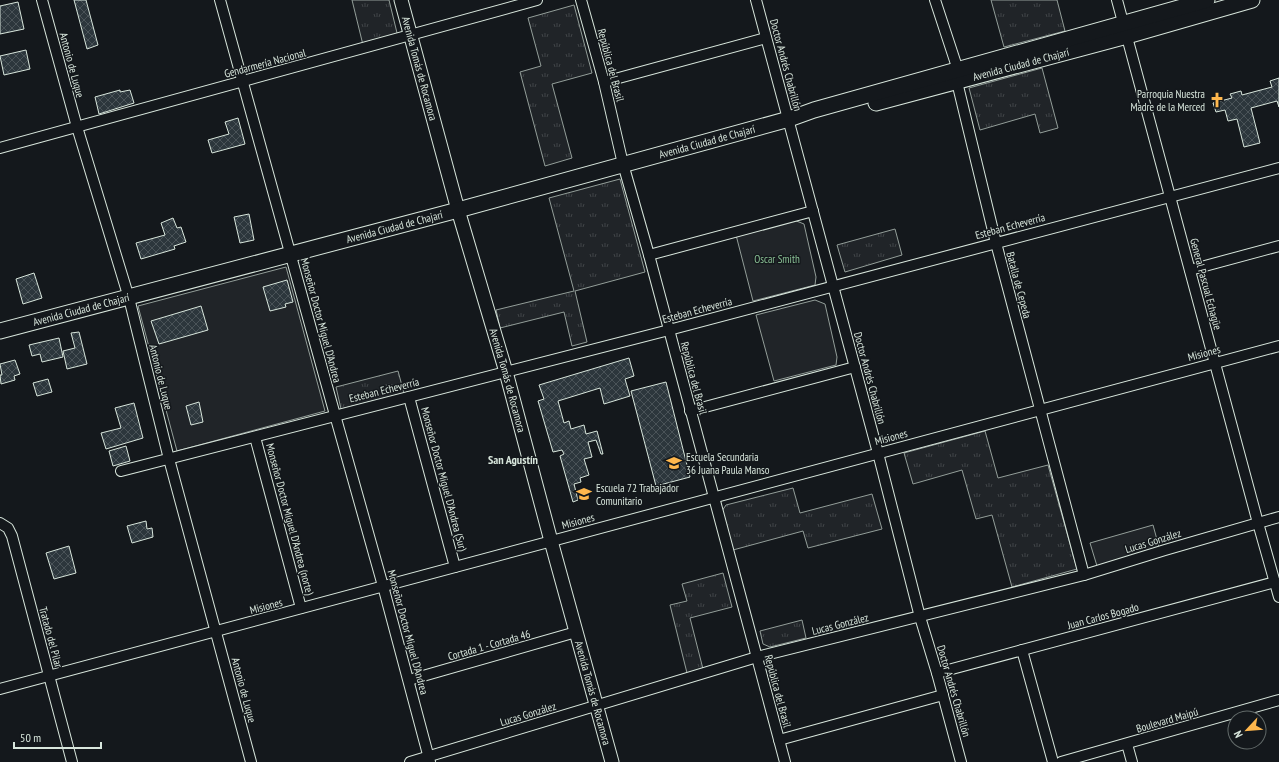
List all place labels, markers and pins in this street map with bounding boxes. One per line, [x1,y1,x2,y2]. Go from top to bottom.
place label: Parroquia Nuestra Madre de la Merced [1130,87,1205,114]
church icon: Parroquia Nuestra Madre de la Merced [1208,91,1226,109]
place label: Escuela Secundaria 36 Juana Paula Manso [686,450,770,477]
school or university icon: Escuela Secundaria 36 Juana Paula Manso [665,454,683,472]
place label: Escuela 72 Trabajador Comunitario [596,481,679,508]
school or university icon: Escuela 72 Trabajador Comunitario [575,485,593,503]

